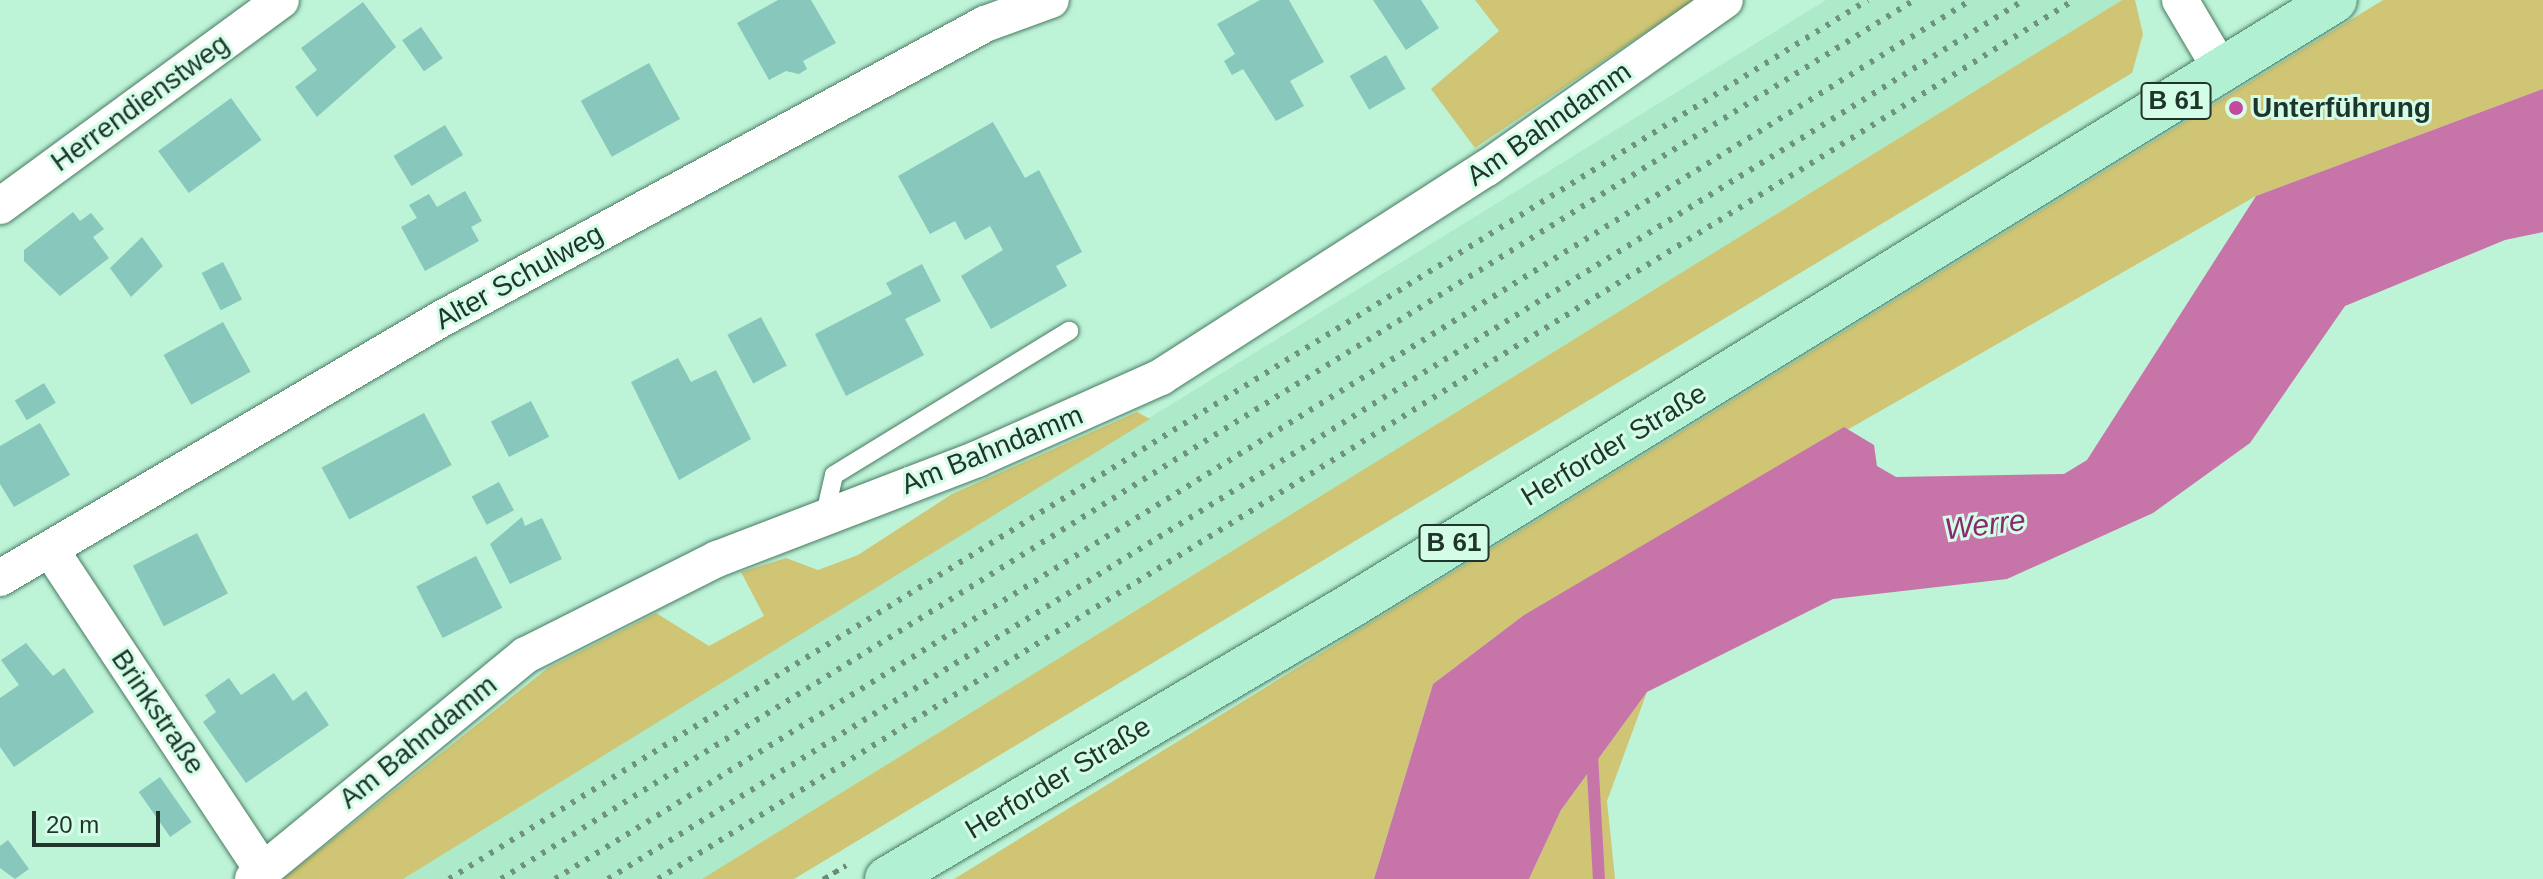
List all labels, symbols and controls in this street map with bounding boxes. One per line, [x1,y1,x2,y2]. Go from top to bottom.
street label: Herrendienstweg [45,27,235,179]
street label: Am Bahndamm [1460,55,1638,193]
road number: B 61 [2140,79,2212,123]
place label: Unterführung [2252,91,2431,125]
marker: Unterführung [2227,99,2245,117]
street label: Alter Schulweg [429,217,609,337]
street label: Herforder Straße [1515,377,1713,513]
street label: Am Bahndamm [896,398,1088,502]
water label: Werre [1943,502,2027,548]
road number: B 61 [1418,521,1490,565]
street label: Brinkstraße [104,643,212,781]
street label: Am Bahndamm [332,668,504,816]
street label: Herforder Straße [959,710,1157,846]
scale bar [36,795,164,845]
text: 20 m [46,811,99,838]

